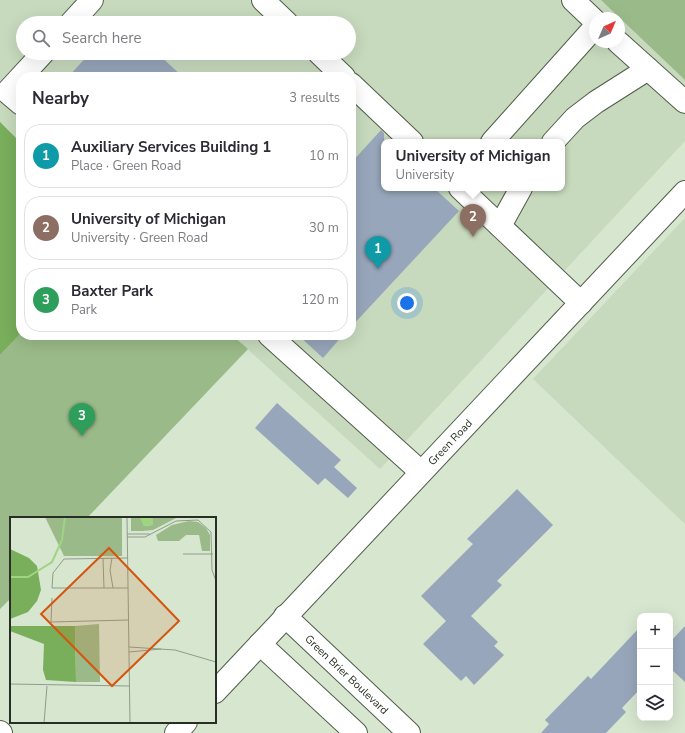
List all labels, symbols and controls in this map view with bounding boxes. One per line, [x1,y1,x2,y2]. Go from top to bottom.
north arrow [589,12,625,48]
search box [16,16,356,60]
icon: search [30,27,52,49]
text: Search here [62,28,142,48]
text: Nearby [32,87,89,110]
text: 3 results [289,89,340,107]
text: Auxiliary Services Building 1 [71,137,271,157]
popup [381,139,565,191]
text: University of Michigan [396,146,550,166]
text: 1 [42,147,50,165]
text: 10 m [309,147,339,165]
text: Place · Green Road [71,157,181,175]
text: University [396,166,454,184]
pin: 2 [460,204,486,237]
text: University of Michigan [71,209,226,229]
text: 2 [42,219,50,237]
text: 30 m [309,219,339,237]
text: University · Green Road [71,229,208,247]
pin: 1 [365,236,391,269]
text: Baxter Park [71,281,153,301]
text: 3 [42,291,50,309]
text: 120 m [301,291,339,309]
your location [397,293,417,313]
text: Park [71,301,97,319]
pin: 3 [69,403,95,436]
street label: Green Road [424,416,475,468]
inset map [10,517,216,723]
map controls [637,613,673,721]
button: + [637,613,673,649]
street label: Green Brier Boulevard [302,631,392,717]
button: − [637,649,673,685]
button: layers [637,685,673,721]

